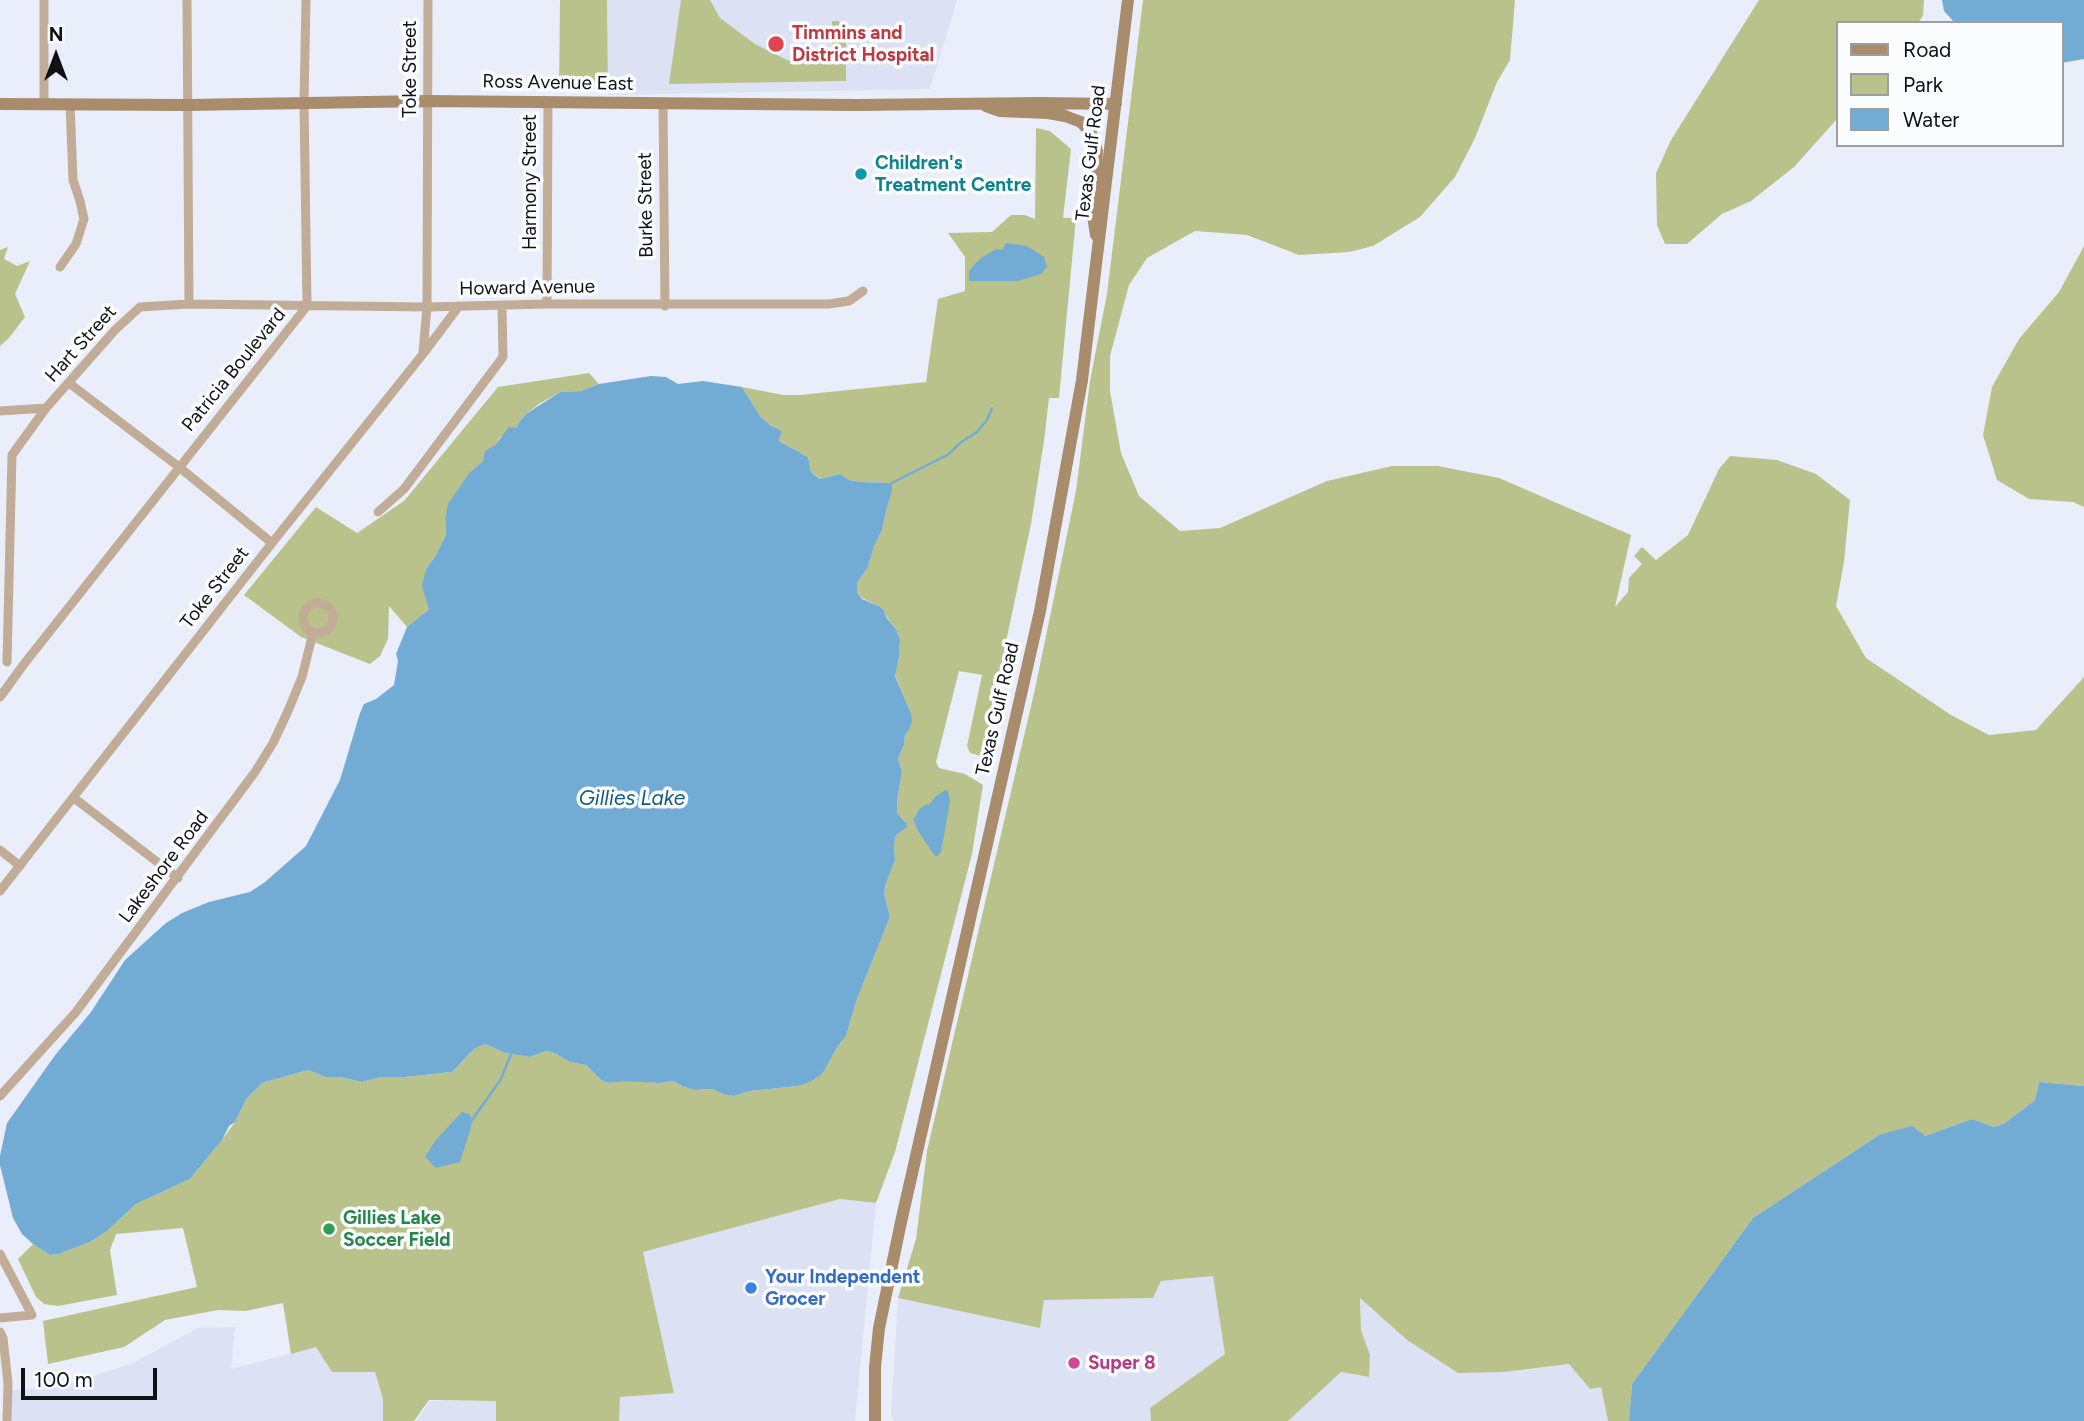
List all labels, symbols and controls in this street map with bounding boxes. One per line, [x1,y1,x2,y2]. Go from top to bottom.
street label: Toke Street [399,20,421,118]
north arrow [21,21,91,91]
legend [1836,21,2063,147]
place label: Timmins and District Hospital [792,22,934,66]
text: N [49,23,63,46]
marker: Timmins and District Hospital [766,34,786,54]
text: Road [1903,37,1951,62]
street label: Ross Avenue East [482,70,634,96]
text: Park [1903,72,1943,97]
street label: Texas Gulf Road [1071,84,1111,222]
text: Water [1903,107,1959,132]
street label: Harmony Street [519,114,541,250]
street label: Burke Street [634,152,658,258]
place label: Children's Treatment Centre [875,152,1031,196]
marker: Children's Treatment Centre [853,166,869,182]
street label: Howard Avenue [459,275,595,301]
street label: Hart Street [41,301,121,387]
street label: Patricia Boulevard [177,304,291,436]
street label: Toke Street [176,543,254,633]
street label: Texas Gulf Road [972,640,1024,778]
water label: Gillies Lake [579,786,685,812]
street label: Lakeshore Road [114,806,214,928]
place label: Gillies Lake Soccer Field [343,1207,451,1251]
marker: Gillies Lake Soccer Field [321,1221,337,1237]
place label: Your Independent Grocer [765,1266,920,1310]
marker: Your Independent Grocer [743,1280,759,1296]
place label: Super 8 [1088,1352,1156,1374]
scale bar [24,1354,161,1398]
marker: Super 8 [1066,1355,1082,1371]
text: 100 m [34,1367,93,1392]

